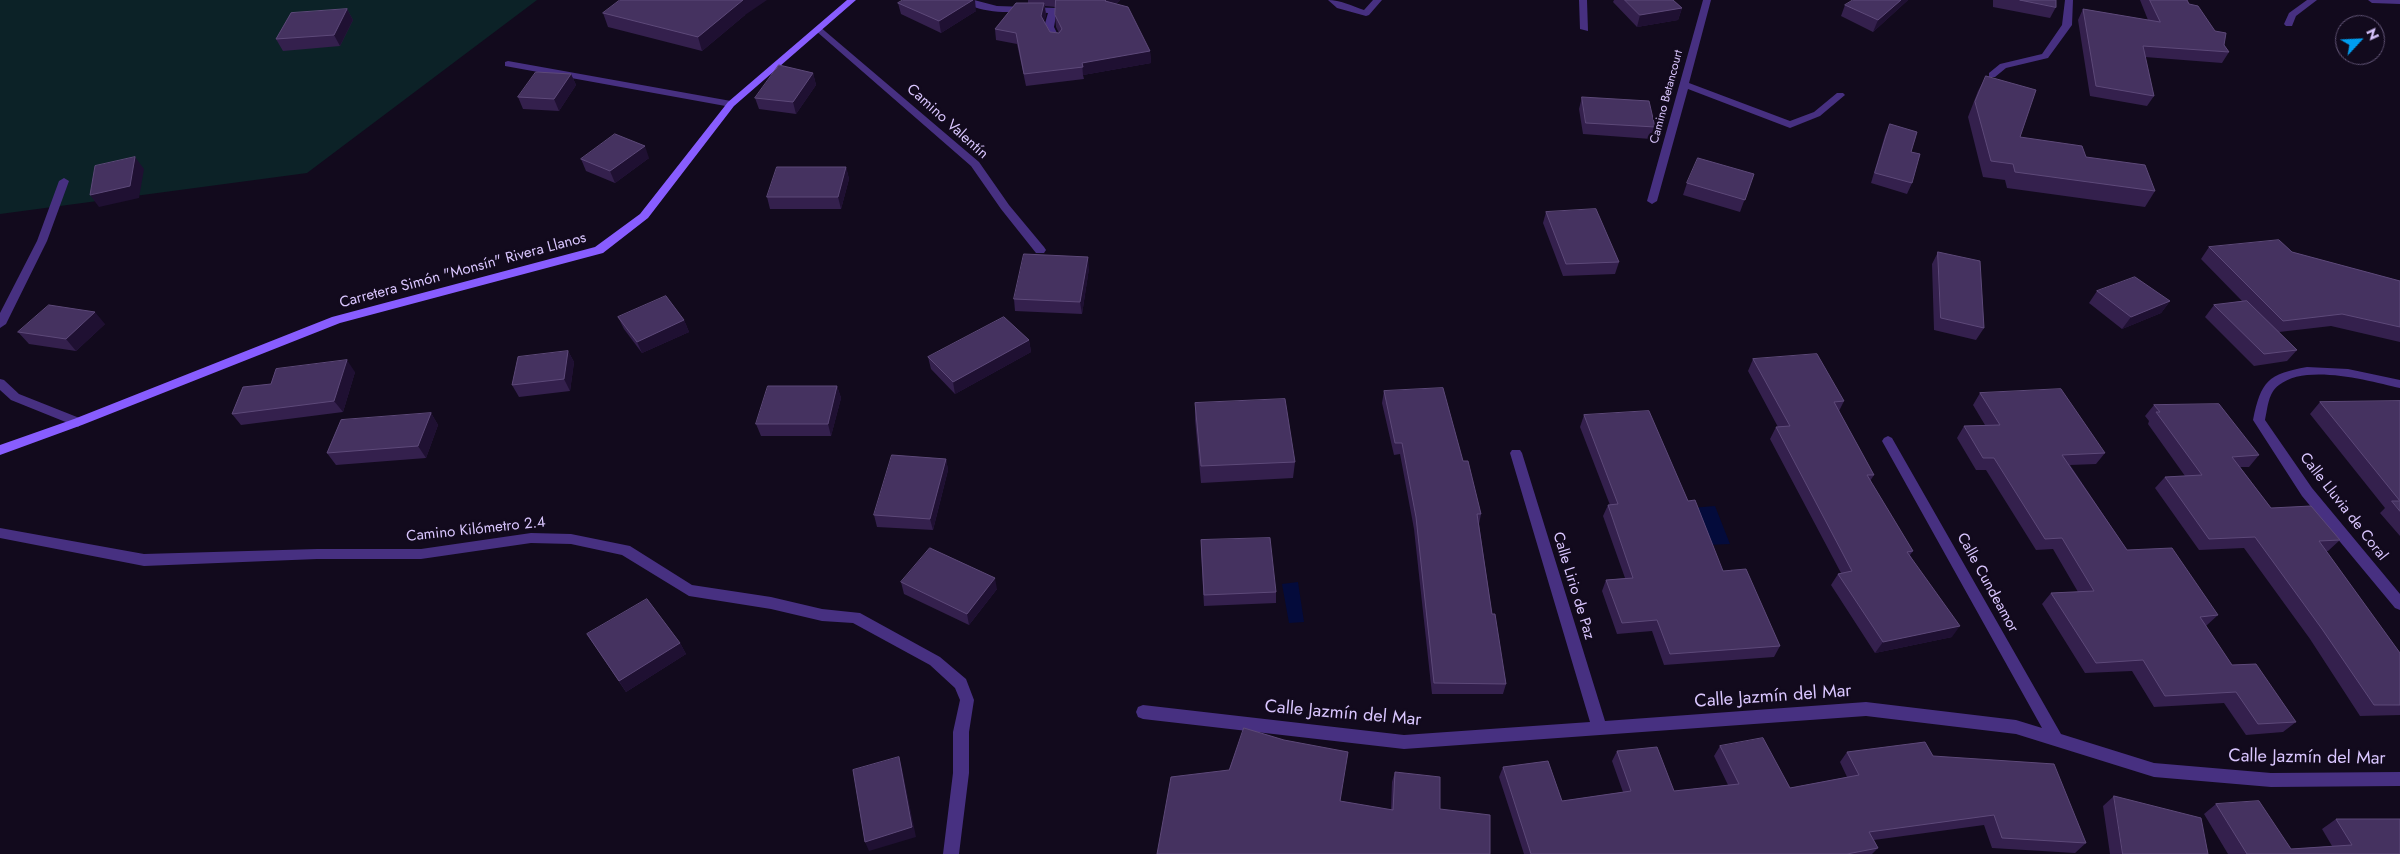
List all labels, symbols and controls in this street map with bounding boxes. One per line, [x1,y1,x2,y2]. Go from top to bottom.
north arrow [2335,15,2385,65]
text: N [2361,25,2384,43]
street label: Camino Betancourt [1648,49,1686,145]
street label: Camino Valentín [902,81,992,163]
street label: Carretera Simón "Monsín" Rivera Llanos [338,229,588,313]
street label: Calle Lluvia de Coral [2295,449,2391,565]
street label: Camino Kilómetro 2.4 [405,514,547,546]
street label: Calle Lirio de Paz [1548,530,1598,642]
street label: Calle Cundeamor [1952,530,2022,636]
street label: Calle Jazmín del Mar [1694,681,1852,713]
street label: Calle Jazmín del Mar [1264,696,1422,732]
street label: Calle Jazmín del Mar [2228,746,2386,770]

